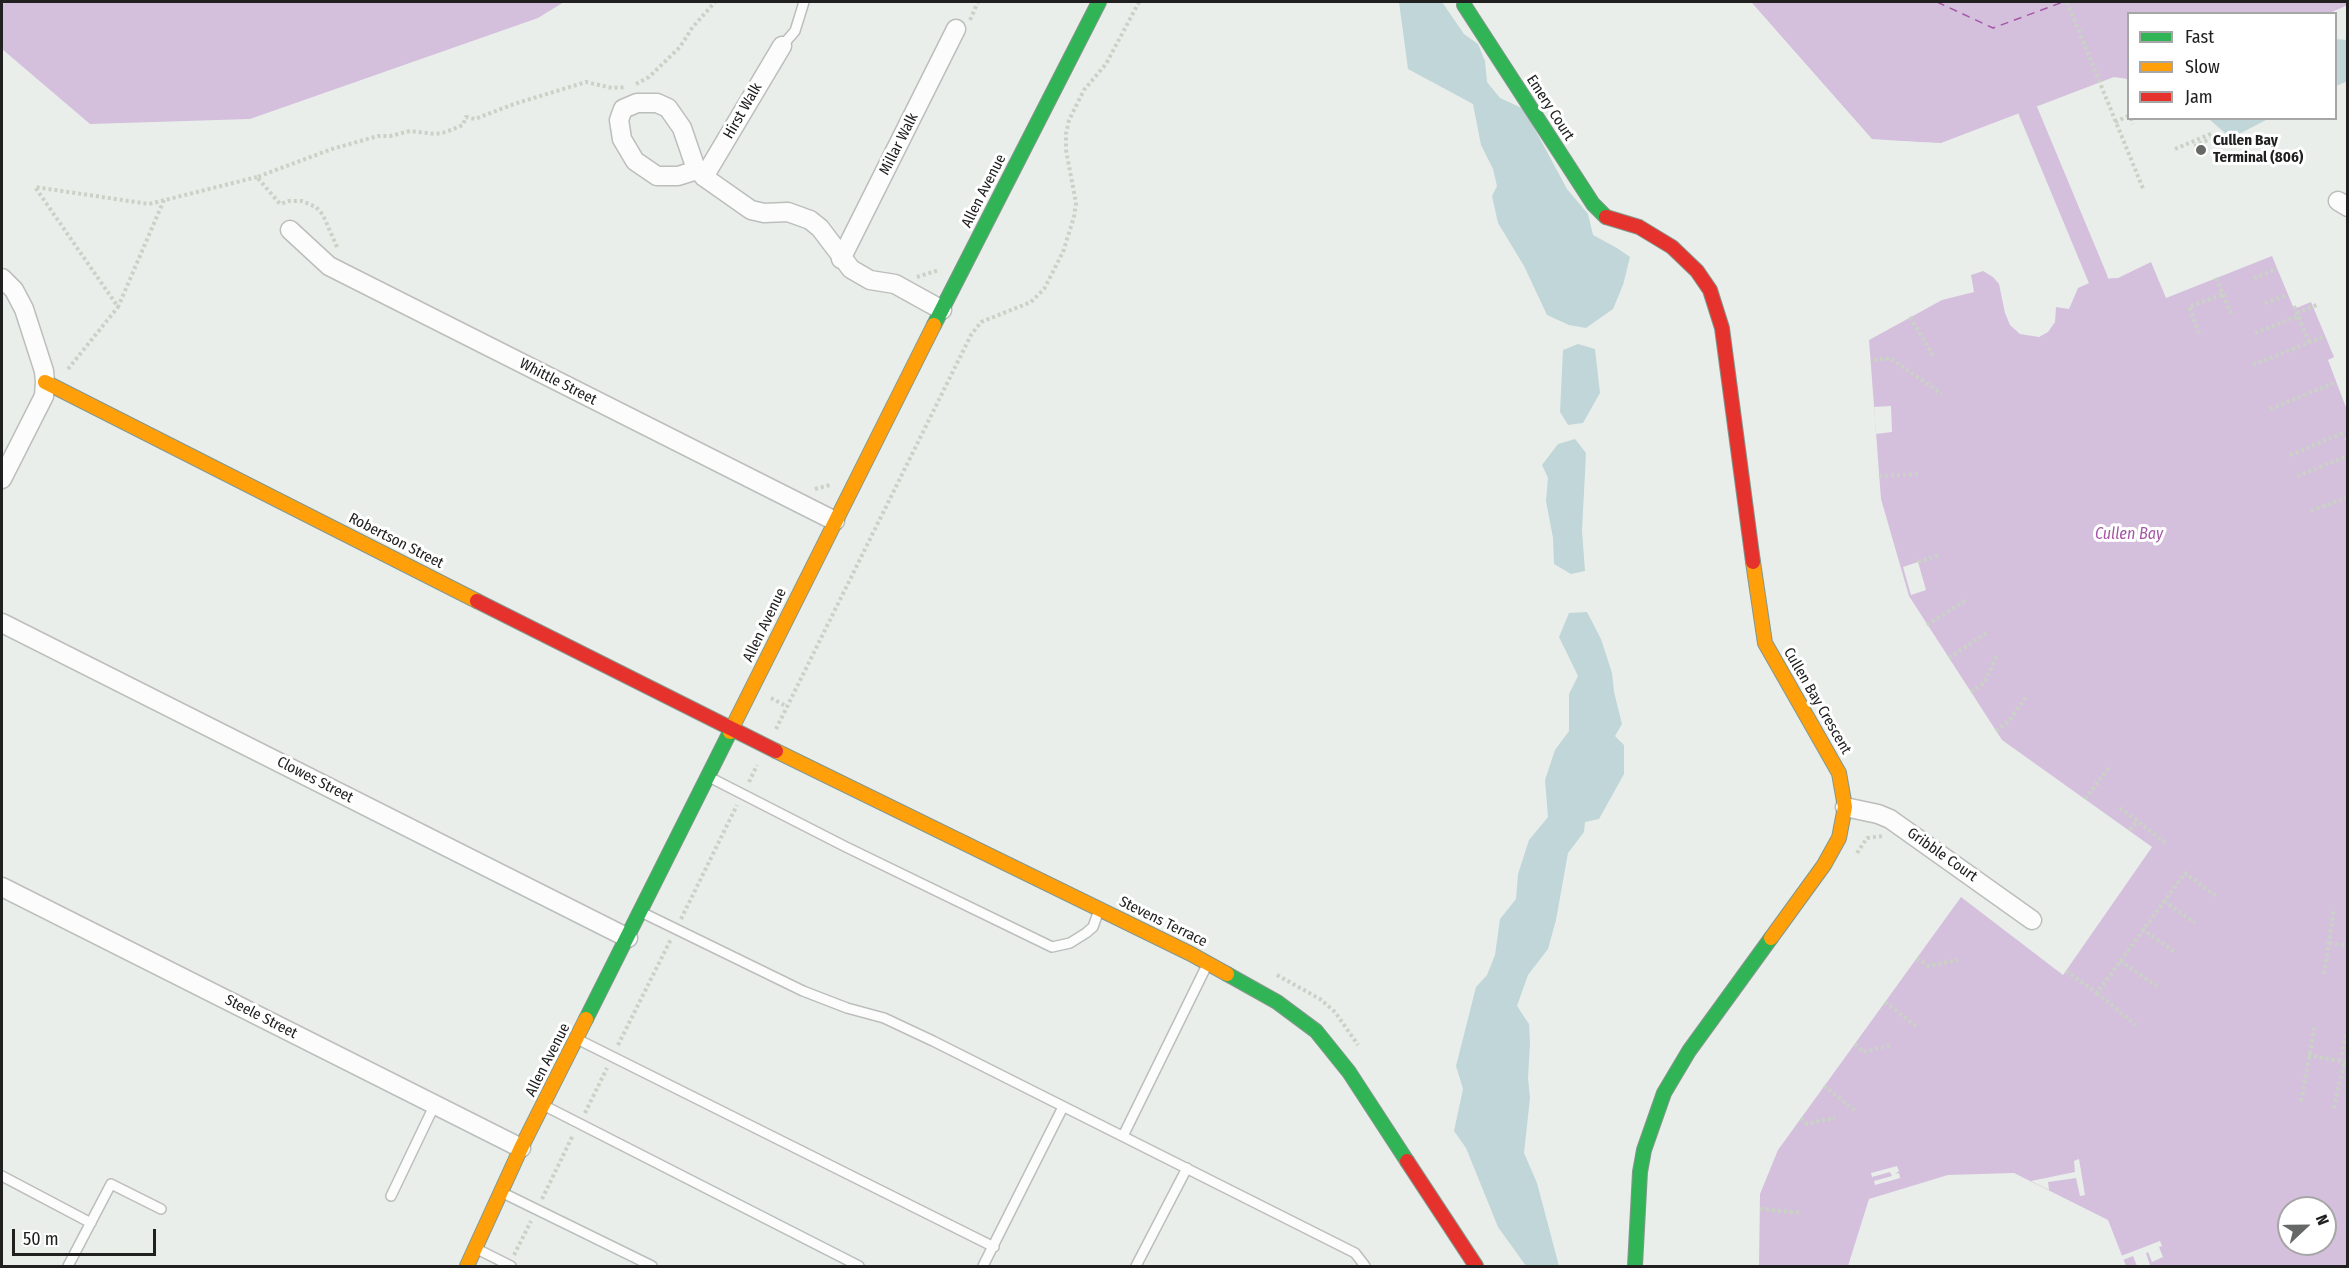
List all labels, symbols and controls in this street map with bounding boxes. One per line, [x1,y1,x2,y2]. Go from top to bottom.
legend [2127,12,2337,120]
text: Fast [2185,26,2214,48]
text: Slow [2185,56,2220,78]
street label: Emery Court [1522,72,1578,144]
street label: Hirst Walk [720,80,766,142]
text: Jam [2185,86,2213,108]
street label: Millar Walk [876,110,922,178]
place label: Cullen Bay Terminal (806) [2213,132,2303,167]
marker: Cullen Bay Terminal (806) [2194,143,2208,157]
street label: Allen Avenue [958,151,1010,231]
street label: Whittle Street [516,355,600,409]
street label: Robertson Street [346,509,446,573]
water label: Cullen Bay [2095,525,2163,545]
street label: Allen Avenue [739,585,791,665]
street label: Cullen Bay Crescent [1779,645,1855,757]
street label: Clowes Street [274,753,356,807]
street label: Gribble Court [1903,824,1981,886]
street label: Stevens Terrace [1116,893,1210,951]
street label: Steele Street [222,991,300,1043]
street label: Allen Avenue [522,1020,574,1100]
north arrow [2277,1196,2337,1256]
text: N [2312,1212,2333,1228]
scale bar [15,1217,159,1255]
text: 50 m [23,1228,59,1250]

